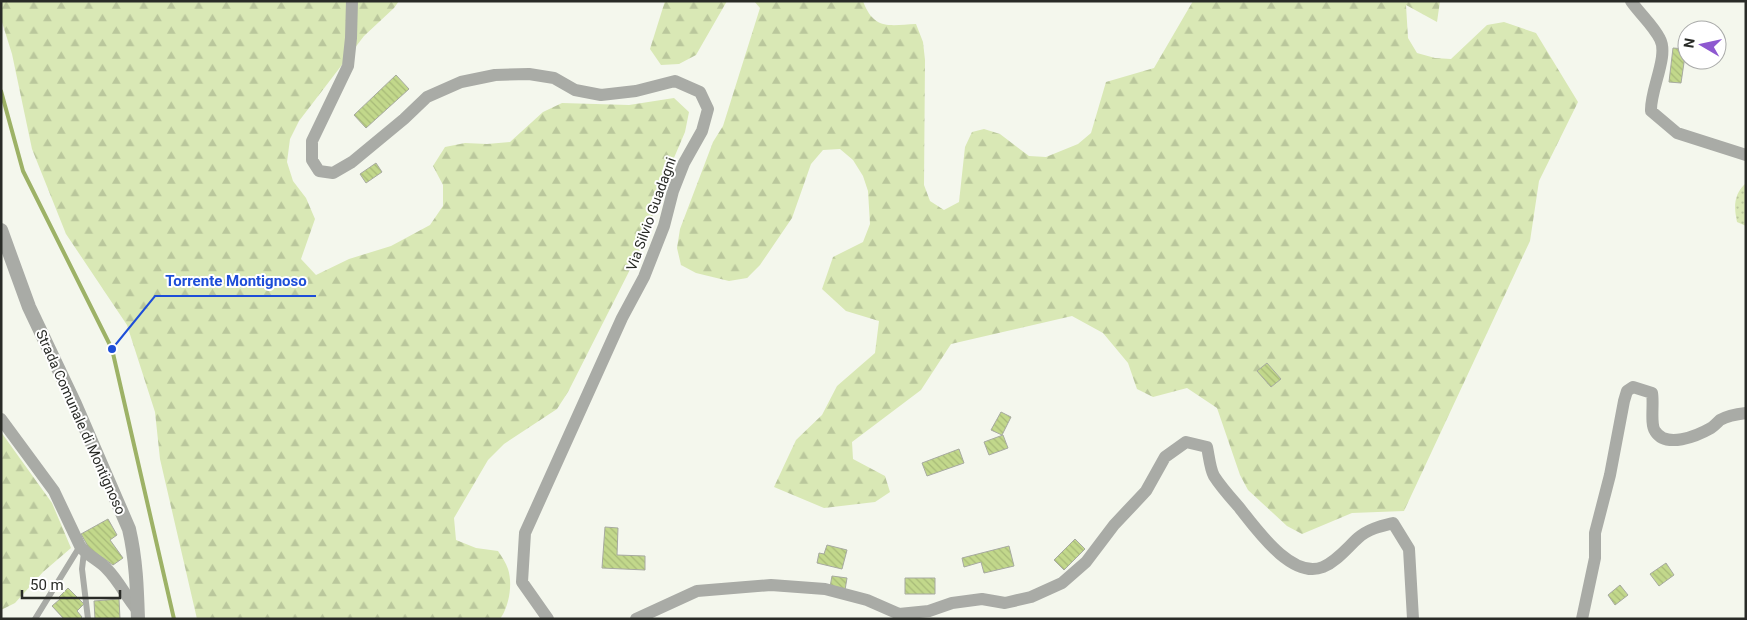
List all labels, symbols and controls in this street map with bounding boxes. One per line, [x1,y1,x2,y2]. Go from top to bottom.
north arrow [1677,20,1727,70]
text: N [1680,37,1698,49]
street label: Via Silvio Guadagni [623,155,679,273]
callout: Torrente Montignoso [155,266,316,296]
text: Torrente Montignoso [165,272,307,290]
street label: Strada Comunale di Montignoso [33,327,129,517]
scale bar [22,568,120,600]
text: 50 m [30,576,64,594]

